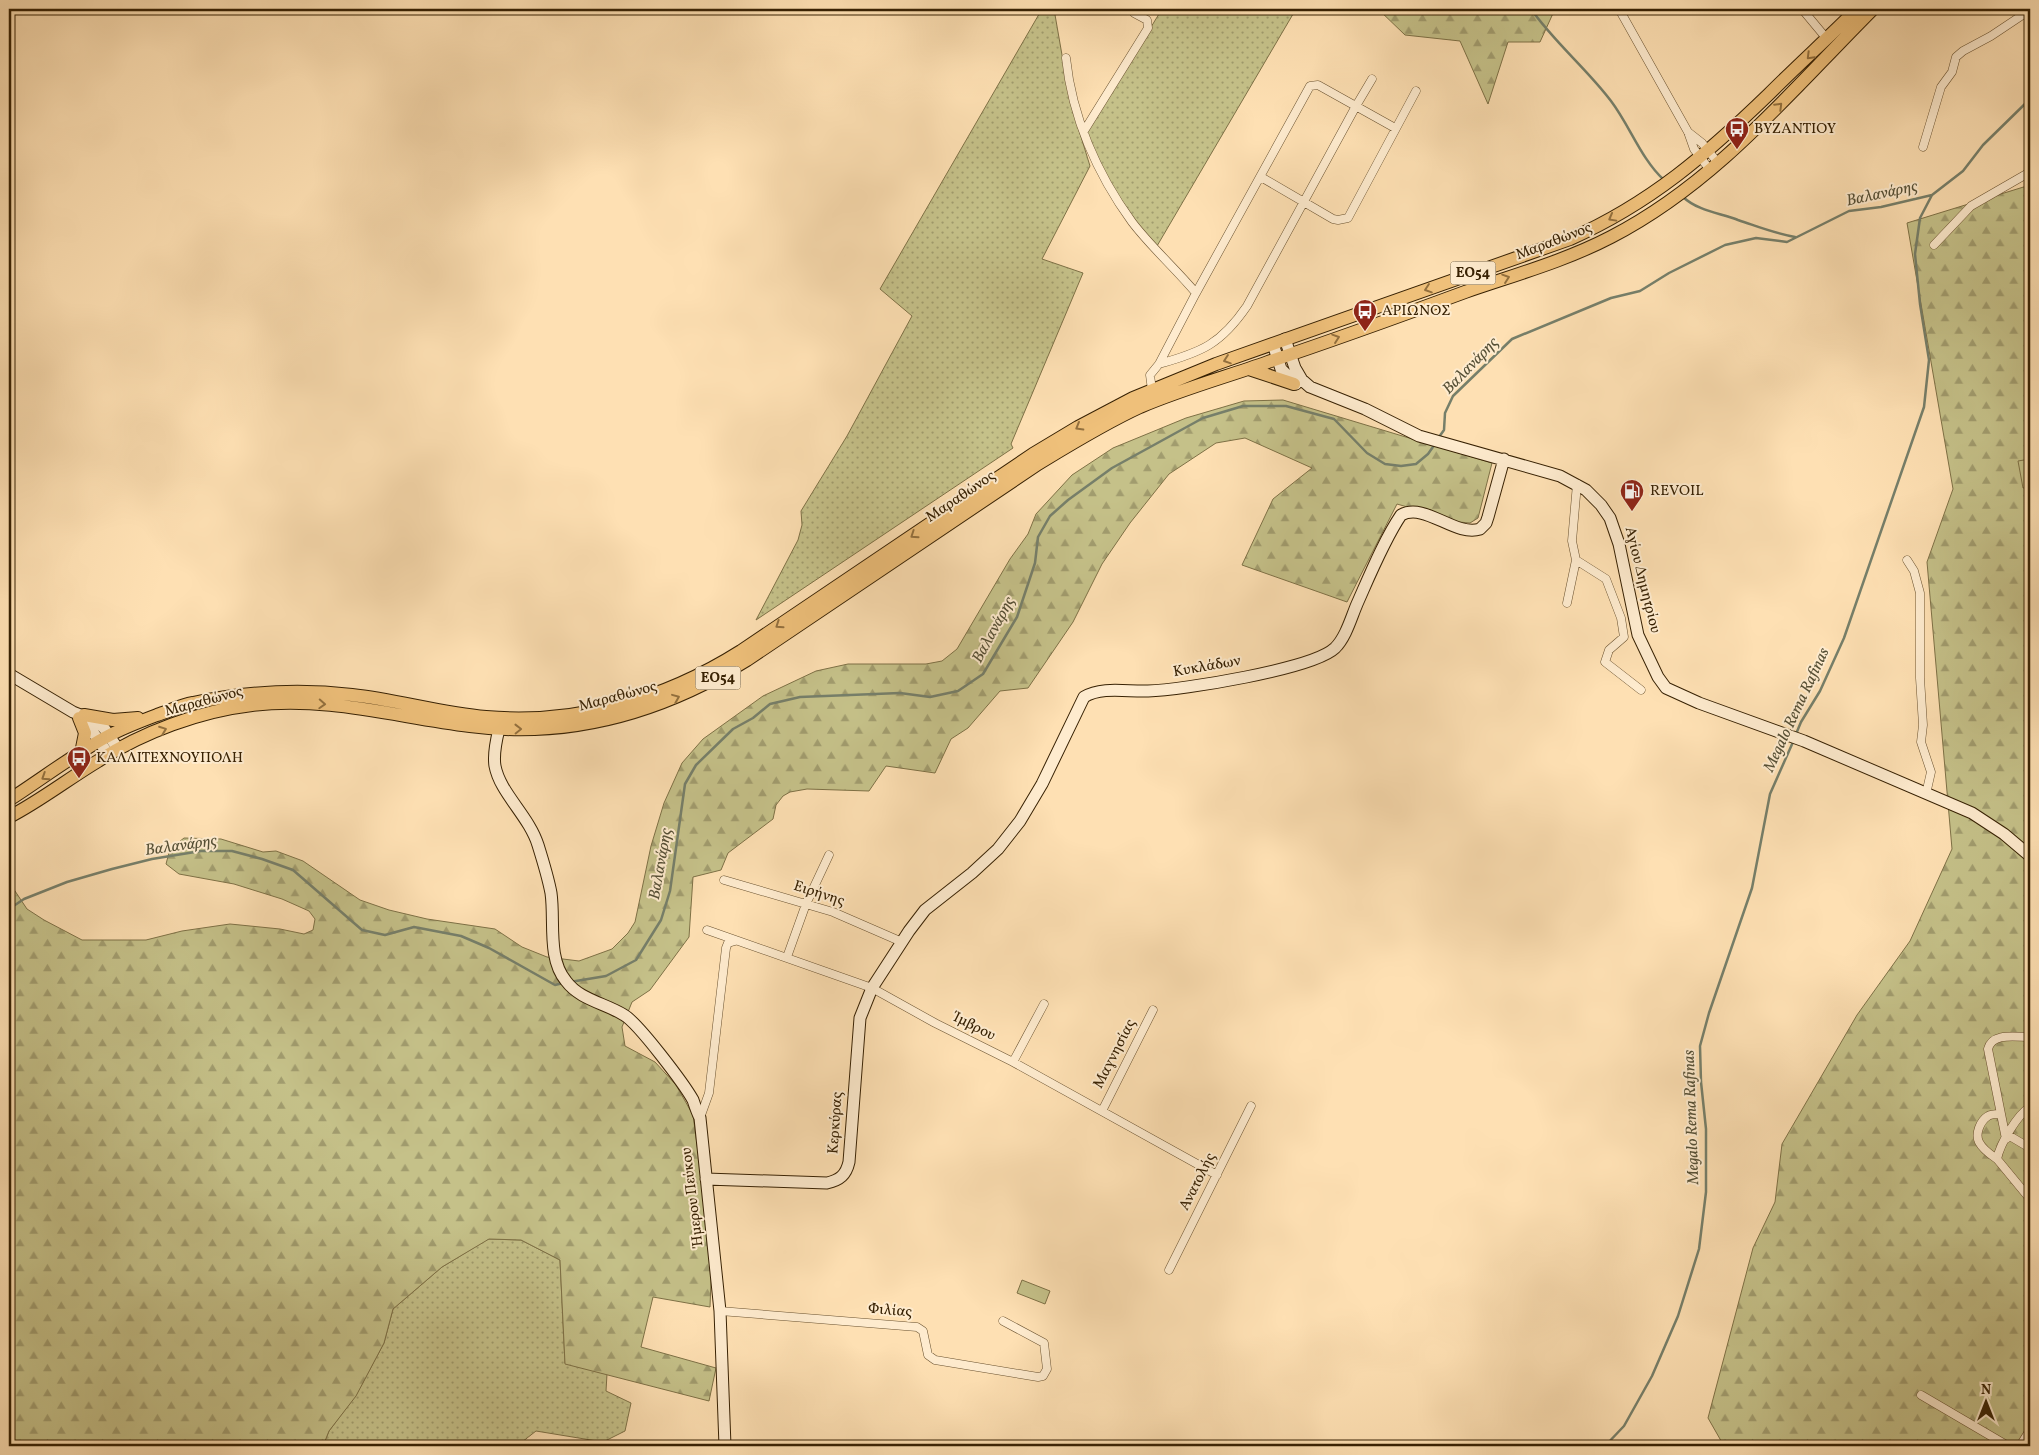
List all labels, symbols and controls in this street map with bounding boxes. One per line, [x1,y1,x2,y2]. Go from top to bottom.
one-way arrow [1807,50,1816,59]
one-way arrow [1773,103,1782,112]
bus stop icon: ΒΥΖΑΝΤΙΟΥ [1724,116,1750,150]
place label: ΒΥΖΑΝΤΙΟΥ [1754,119,1837,140]
water label: Βαλανάρης [1844,176,1920,212]
one-way arrow [1608,212,1617,222]
street label: Μαραθώνος [1513,218,1595,266]
road number: ΕΟ54 [1450,262,1496,284]
one-way arrow [1501,274,1509,284]
one-way arrow [1424,283,1433,293]
bus stop icon: ΑΡΙΩΝΟΣ [1352,298,1378,332]
place label: ΑΡΙΩΝΟΣ [1382,301,1450,322]
water label: Βαλανάρης [1438,332,1504,400]
one-way arrow [1331,334,1340,344]
one-way arrow [1223,354,1232,364]
one-way arrow [1076,420,1085,430]
street label: Μαραθώνος [922,466,1000,528]
fuel station icon: REVOIL [1619,478,1645,512]
place label: REVOIL [1650,481,1704,502]
street label: Αγίου Δημητρίου [1619,525,1665,635]
one-way arrow [910,529,920,538]
water label: Βαλανάρης [967,592,1021,667]
one-way arrow [775,619,784,629]
water label: Megalo Rema Rafinas [1758,644,1835,777]
street label: Κυκλάδων [1172,651,1242,683]
road number: ΕΟ54 [696,666,740,690]
street label: Μαραθώνος [577,676,660,717]
street label: Μαραθώνος [163,681,246,722]
one-way arrow [671,694,680,704]
one-way arrow [318,698,326,709]
one-way arrow [514,724,522,734]
one-way arrow [158,726,167,736]
bus stop icon: ΚΑΛΛΙΤΕΧΝΟΥΠΟΛΗ [66,745,92,779]
place label: ΚΑΛΛΙΤΕΧΝΟΥΠΟΛΗ [96,748,243,769]
one-way arrow [41,770,50,780]
water label: Βαλανάρης [644,826,678,901]
water label: Βαλανάρης [144,830,219,862]
street label: Ειρήνης [791,876,848,912]
street label: Ίμβρου [947,1007,999,1047]
street label: Μαγνησίας [1089,1015,1142,1092]
water label: Megalo Rema Rafinas [1679,1049,1705,1186]
street label: Κερκύρας [823,1091,849,1155]
street label: Ήμερου Πεύκου [677,1146,710,1250]
street label: Ανατολής [1175,1149,1222,1215]
street label: Φιλίας [867,1299,913,1323]
north arrow [1962,1378,2012,1428]
text: N [1981,1381,1991,1400]

